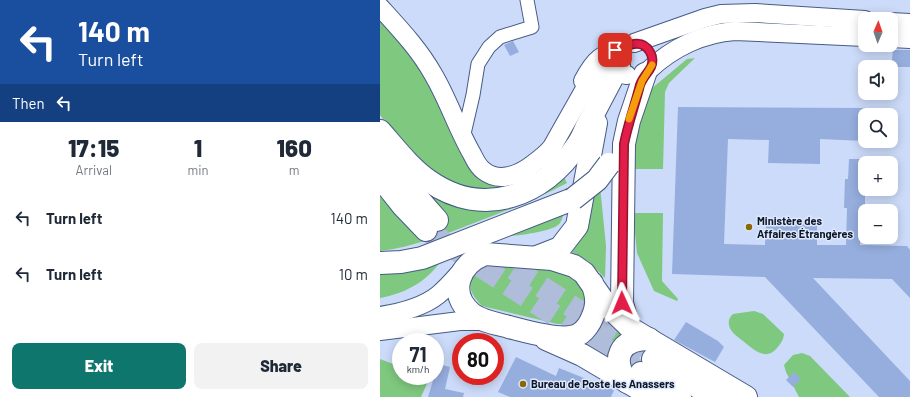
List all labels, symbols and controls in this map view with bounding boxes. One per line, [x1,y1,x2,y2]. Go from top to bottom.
north arrow [858,12,898,52]
map controls [858,12,898,244]
text: 140 m [78,14,150,48]
icon: left [12,16,64,68]
pin [598,33,632,67]
icon: arrive [604,39,626,61]
text: Turn left [78,48,144,70]
button: sound [858,60,898,100]
icon: left [53,92,75,114]
text: Then [12,94,45,112]
button: search [858,108,898,148]
text: 17:15 [68,133,119,162]
text: 1 [194,133,202,162]
text: 160 [277,133,312,162]
button: + [858,156,898,196]
text: Arrival [76,162,112,178]
text: min [187,162,208,178]
text: m [289,162,300,178]
button: − [858,204,898,244]
icon: left [12,207,34,229]
text: Turn left [46,209,102,227]
text: 140 m [331,209,368,227]
place label: Ministère des Affaires Étrangères [757,214,854,240]
marker: Ministère des Affaires Étrangères [744,222,754,232]
icon: left [12,263,34,285]
text: Turn left [46,265,102,283]
text: 10 m [339,265,368,283]
position arrow [601,282,643,324]
speed limit sign: 80 [452,333,504,385]
text: 71 [409,342,427,366]
button: Exit [12,343,186,389]
button: Share [194,343,368,389]
text: km/h [407,363,429,375]
place label: Bureau de Poste les Anassers [531,377,675,390]
marker: Bureau de Poste les Anassers [518,379,528,389]

